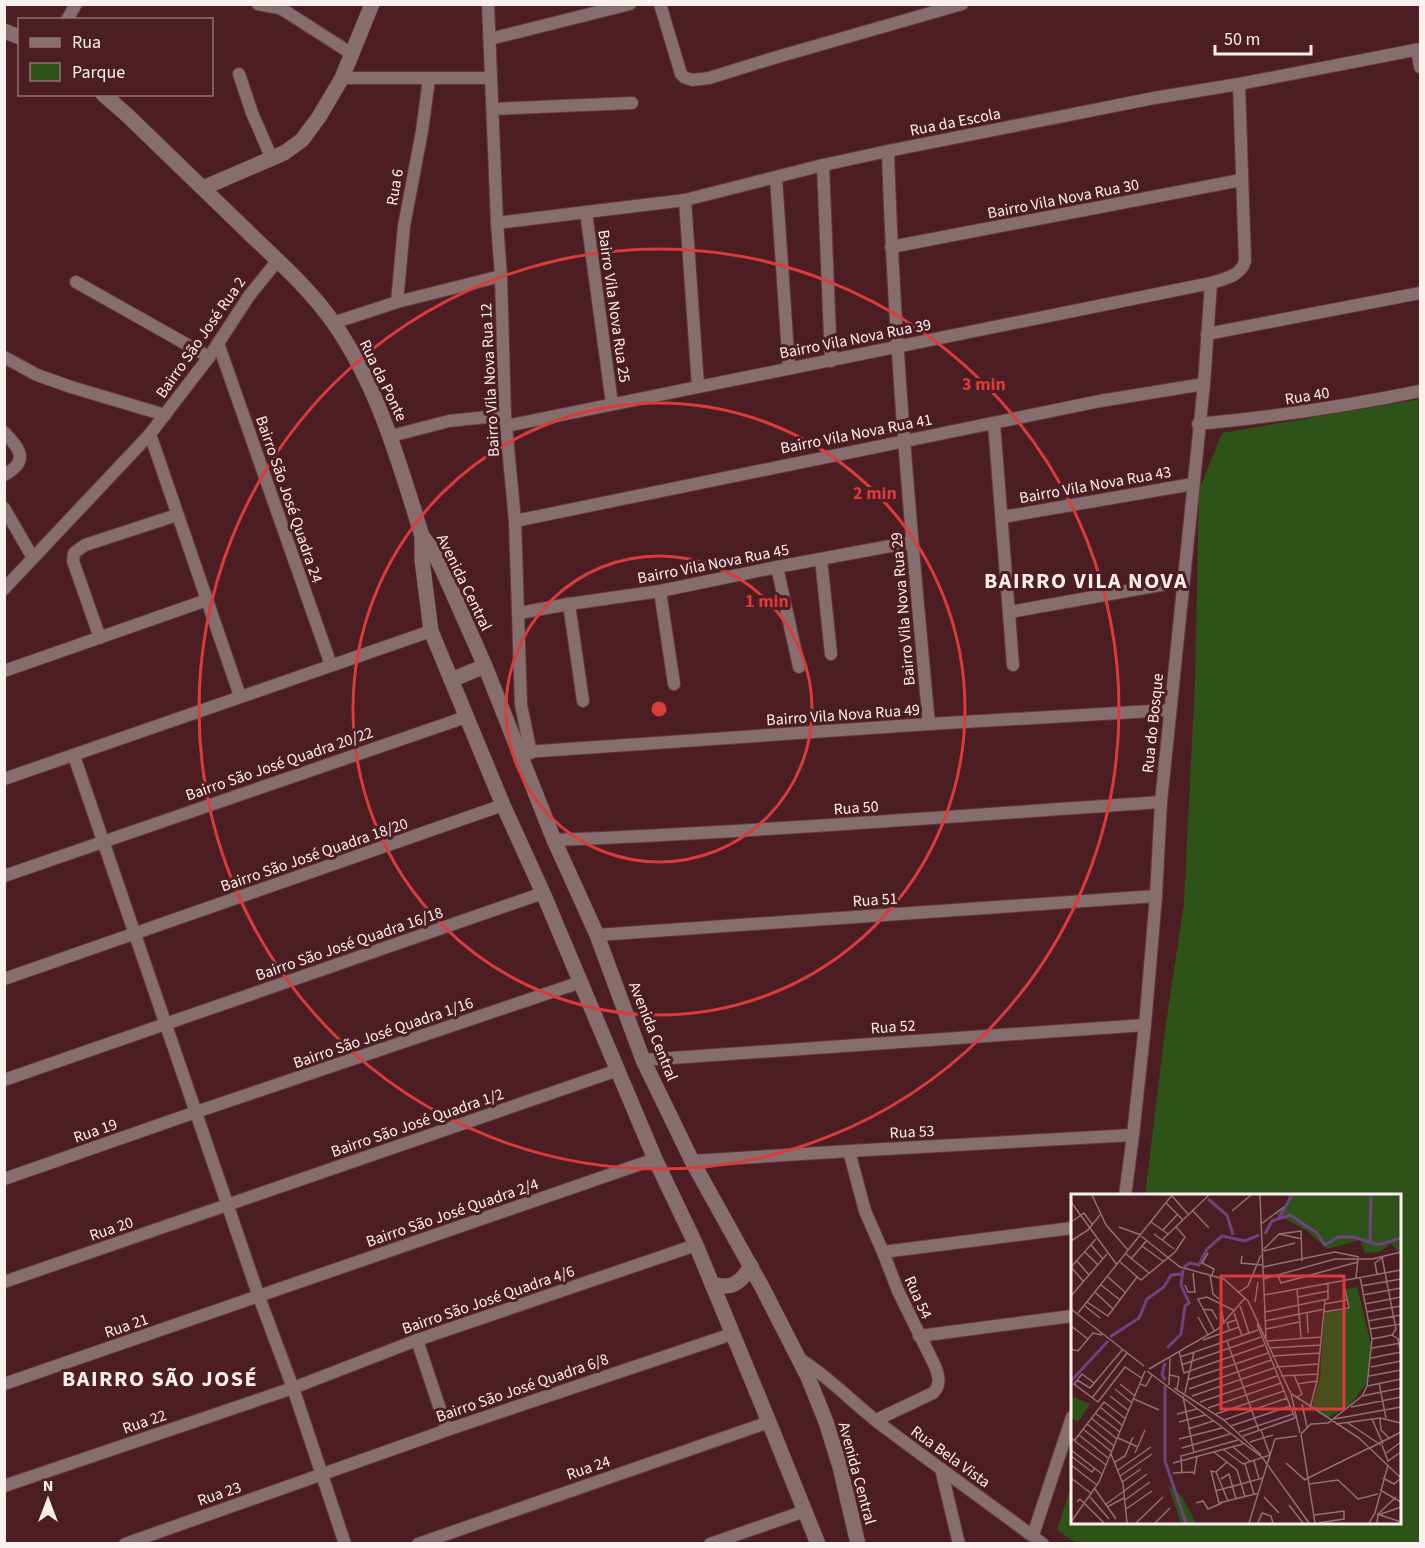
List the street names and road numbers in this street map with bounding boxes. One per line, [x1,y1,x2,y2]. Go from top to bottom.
street label: Rua da Escola [908,102,1003,142]
street label: Rua 6 [381,167,409,207]
street label: Bairro Vila Nova Rua 30 [985,173,1141,224]
street label: Bairro Vila Nova Rua 25 [592,228,636,384]
street label: Bairro São José Rua 2 [151,272,251,403]
street label: Bairro Vila Nova Rua 12 [475,302,505,457]
street label: Bairro Vila Nova Rua 39 [777,313,933,364]
street label: Rua da Ponte [354,336,412,425]
street label: Rua 40 [1283,382,1331,410]
street label: Bairro Vila Nova Rua 41 [778,408,934,459]
street label: Bairro São José Quadra 24 [250,413,328,586]
street label: Bairro Vila Nova Rua 43 [1017,461,1173,509]
street label: Avenida Central [431,530,497,635]
street label: Bairro Vila Nova Rua 29 [885,531,921,687]
street label: Bairro Vila Nova Rua 45 [635,538,791,589]
street label: Rua do Bosque [1137,672,1169,774]
street label: Bairro Vila Nova Rua 49 [765,699,921,731]
street label: Bairro São José Quadra 20/22 [183,721,376,806]
street label: Rua 50 [833,795,879,821]
street label: Bairro São José Quadra 18/20 [218,812,411,897]
street label: Rua 51 [852,887,898,913]
street label: Bairro São José Quadra 16/18 [253,901,446,986]
street label: Avenida Central [623,978,683,1084]
street label: Bairro São José Quadra 1/16 [290,992,476,1074]
street label: Rua 52 [870,1014,916,1040]
street label: Bairro São José Quadra 1/2 [328,1083,507,1163]
street label: Rua 19 [70,1113,120,1149]
street label: Rua 53 [889,1120,935,1144]
street label: Bairro São José Quadra 2/4 [363,1173,542,1253]
street label: Rua 20 [86,1211,136,1247]
street label: Bairro São José Quadra 4/6 [399,1260,578,1340]
street label: Rua 54 [899,1272,937,1322]
street label: Rua 21 [101,1308,151,1344]
street label: Bairro São José Quadra 6/8 [433,1348,612,1428]
street label: Rua 22 [119,1404,169,1440]
street label: Avenida Central [833,1420,881,1527]
street label: Rua Bela Vista [906,1420,995,1493]
street label: Rua 24 [563,1450,613,1486]
street label: Rua 23 [194,1476,244,1512]

